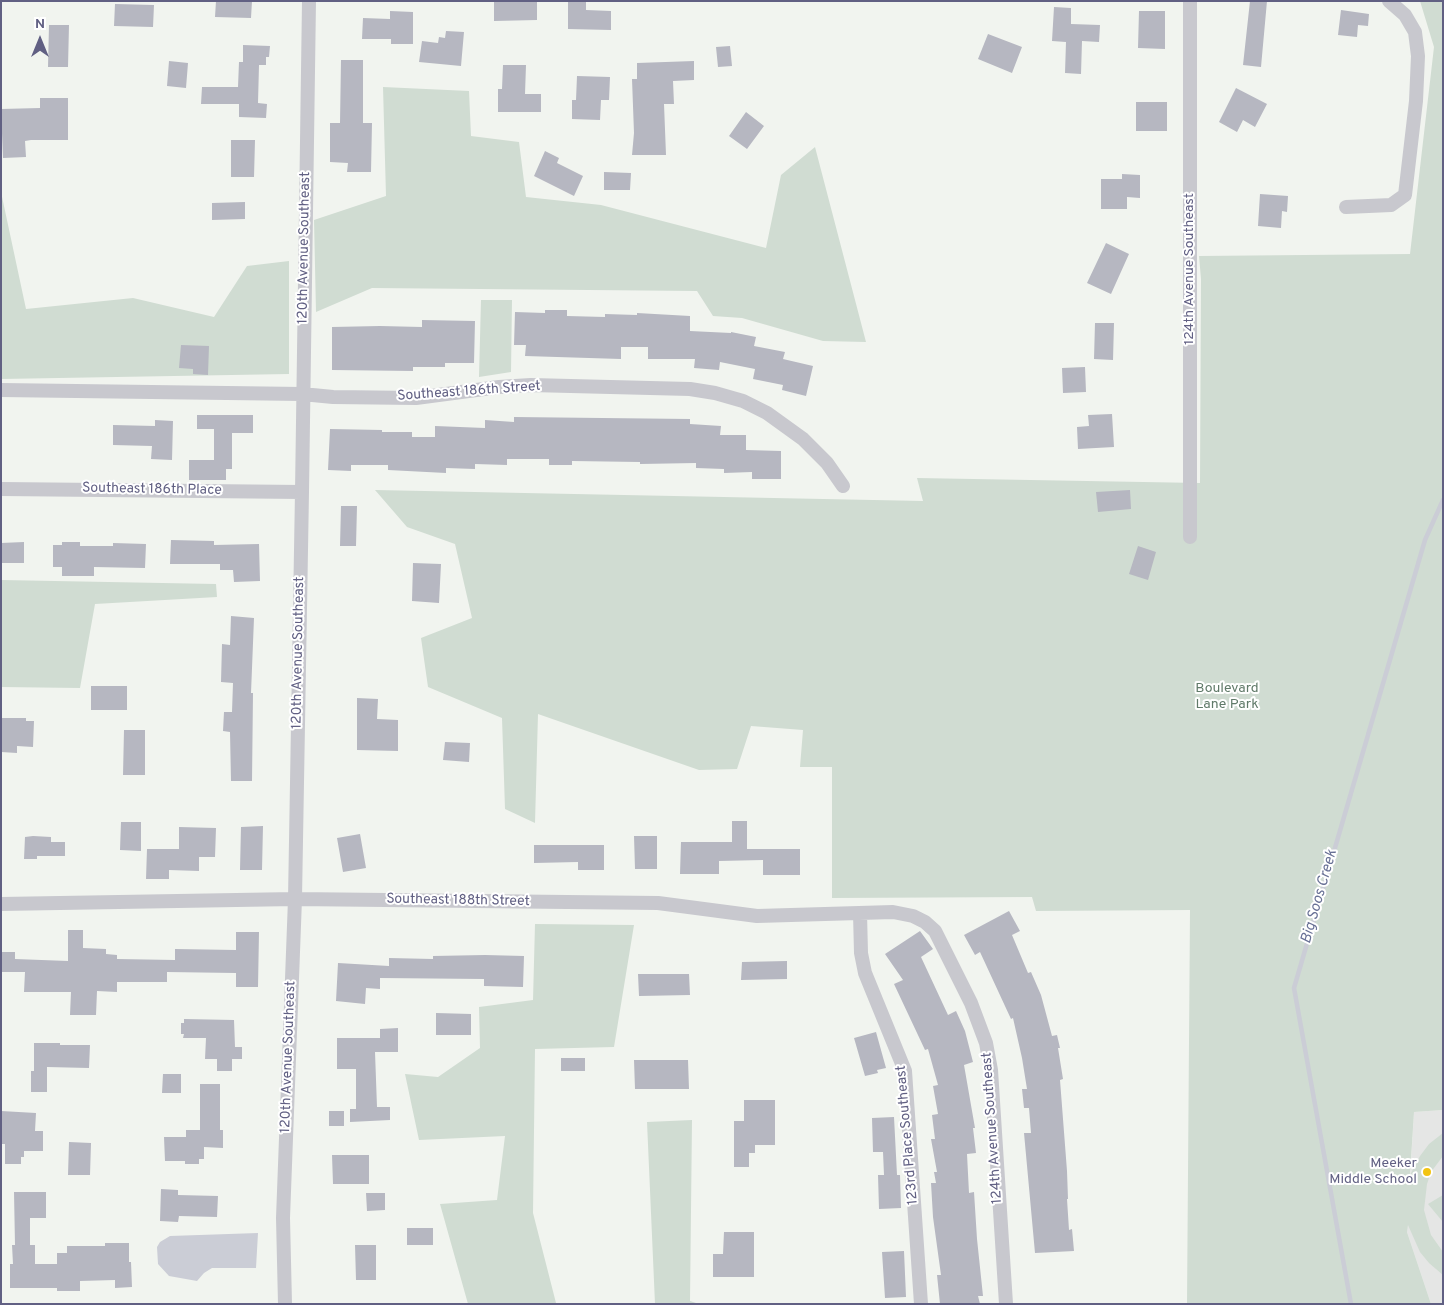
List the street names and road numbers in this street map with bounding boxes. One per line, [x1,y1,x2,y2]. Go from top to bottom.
street label: 120th Avenue Southeast [295,172,315,324]
street label: 124th Avenue Southeast [1182,193,1198,345]
street label: Southeast 186th Street [397,379,541,405]
street label: Southeast 186th Place [82,480,222,500]
street label: 120th Avenue Southeast [289,577,309,729]
street label: Southeast 188th Street [386,891,530,911]
street label: 120th Avenue Southeast [278,980,300,1134]
street label: 124th Avenue Southeast [979,1052,1007,1204]
street label: 123rd Place Southeast [894,1065,922,1205]

